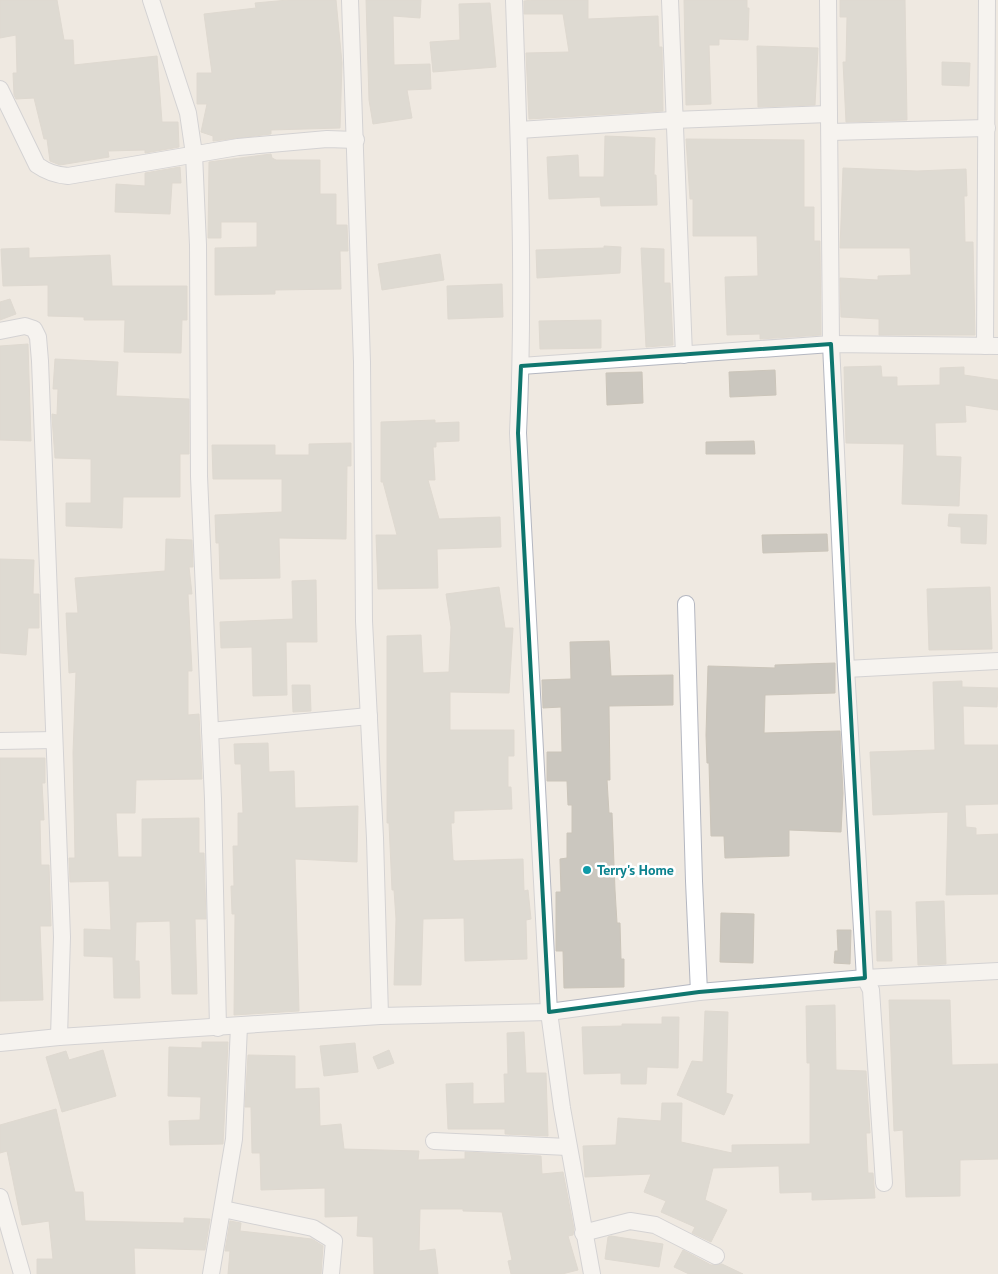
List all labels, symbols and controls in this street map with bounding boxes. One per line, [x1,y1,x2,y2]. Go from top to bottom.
place label: Terry's Home [597,861,674,879]
marker: Terry's Home [581,864,593,876]

